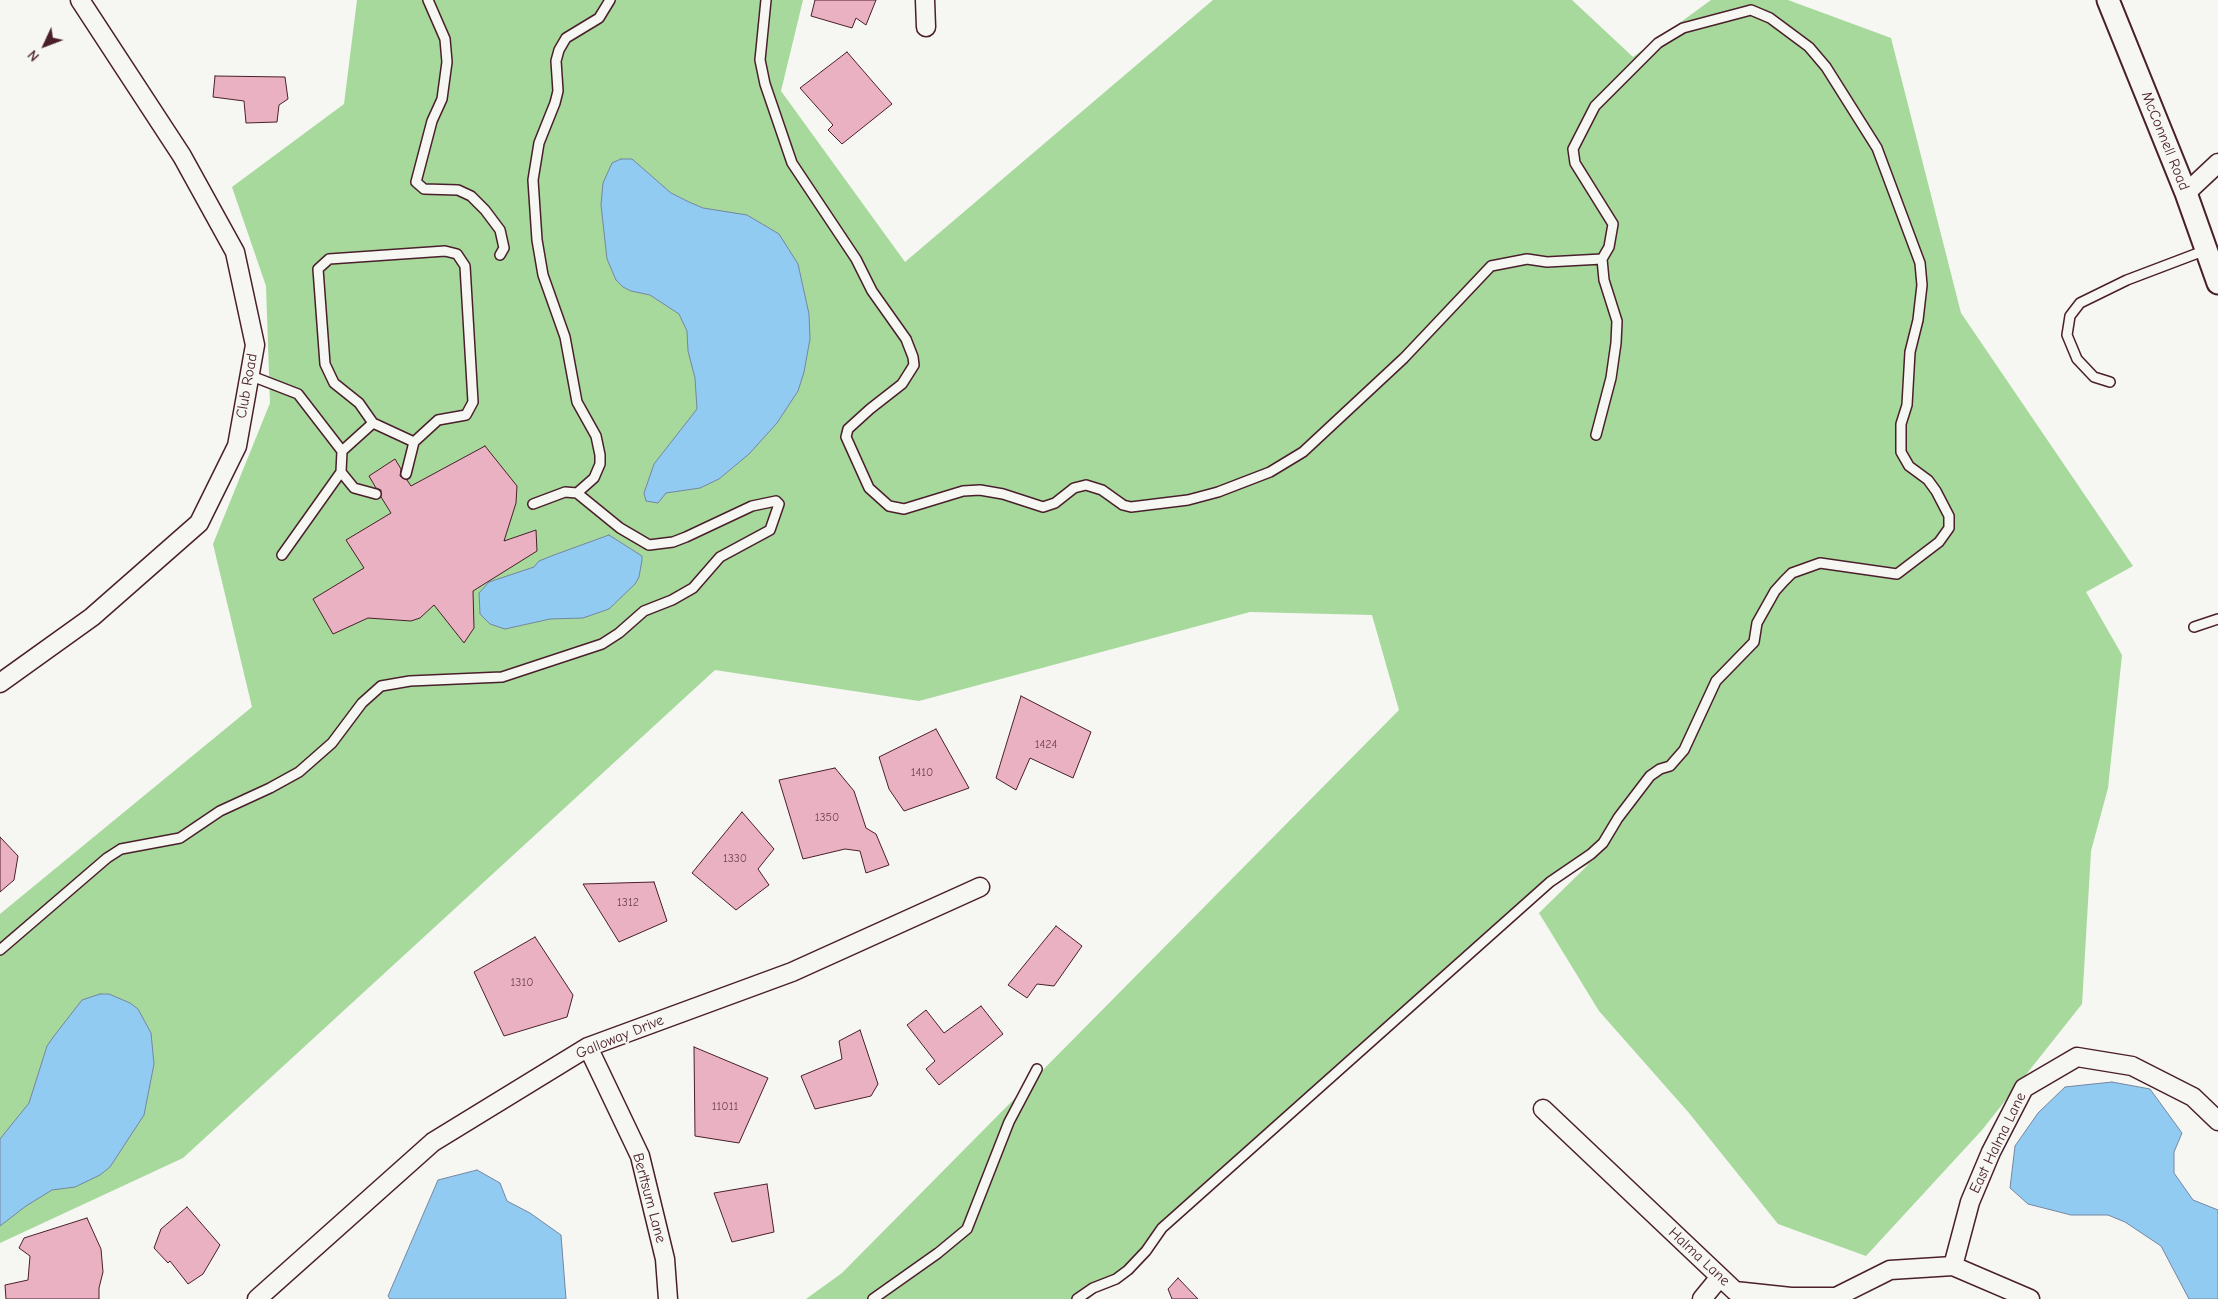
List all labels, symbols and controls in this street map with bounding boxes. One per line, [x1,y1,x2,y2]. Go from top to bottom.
north arrow [20,20,70,70]
text: N [24,46,43,65]
street label: McConnell Road [2137,89,2193,193]
street label: Club Road [232,352,262,420]
house number: 1424 [1035,738,1057,752]
house number: 1410 [911,766,933,780]
house number: 1350 [815,811,839,825]
house number: 1330 [723,852,747,866]
house number: 1312 [617,896,639,910]
house number: 1310 [511,976,533,990]
street label: Galloway Drive [573,1011,667,1063]
street label: East Halma Lane [1966,1090,2030,1196]
house number: 11011 [712,1100,738,1114]
street label: Berltsum Lane [628,1151,670,1245]
street label: Halma Lane [1664,1224,1734,1290]

